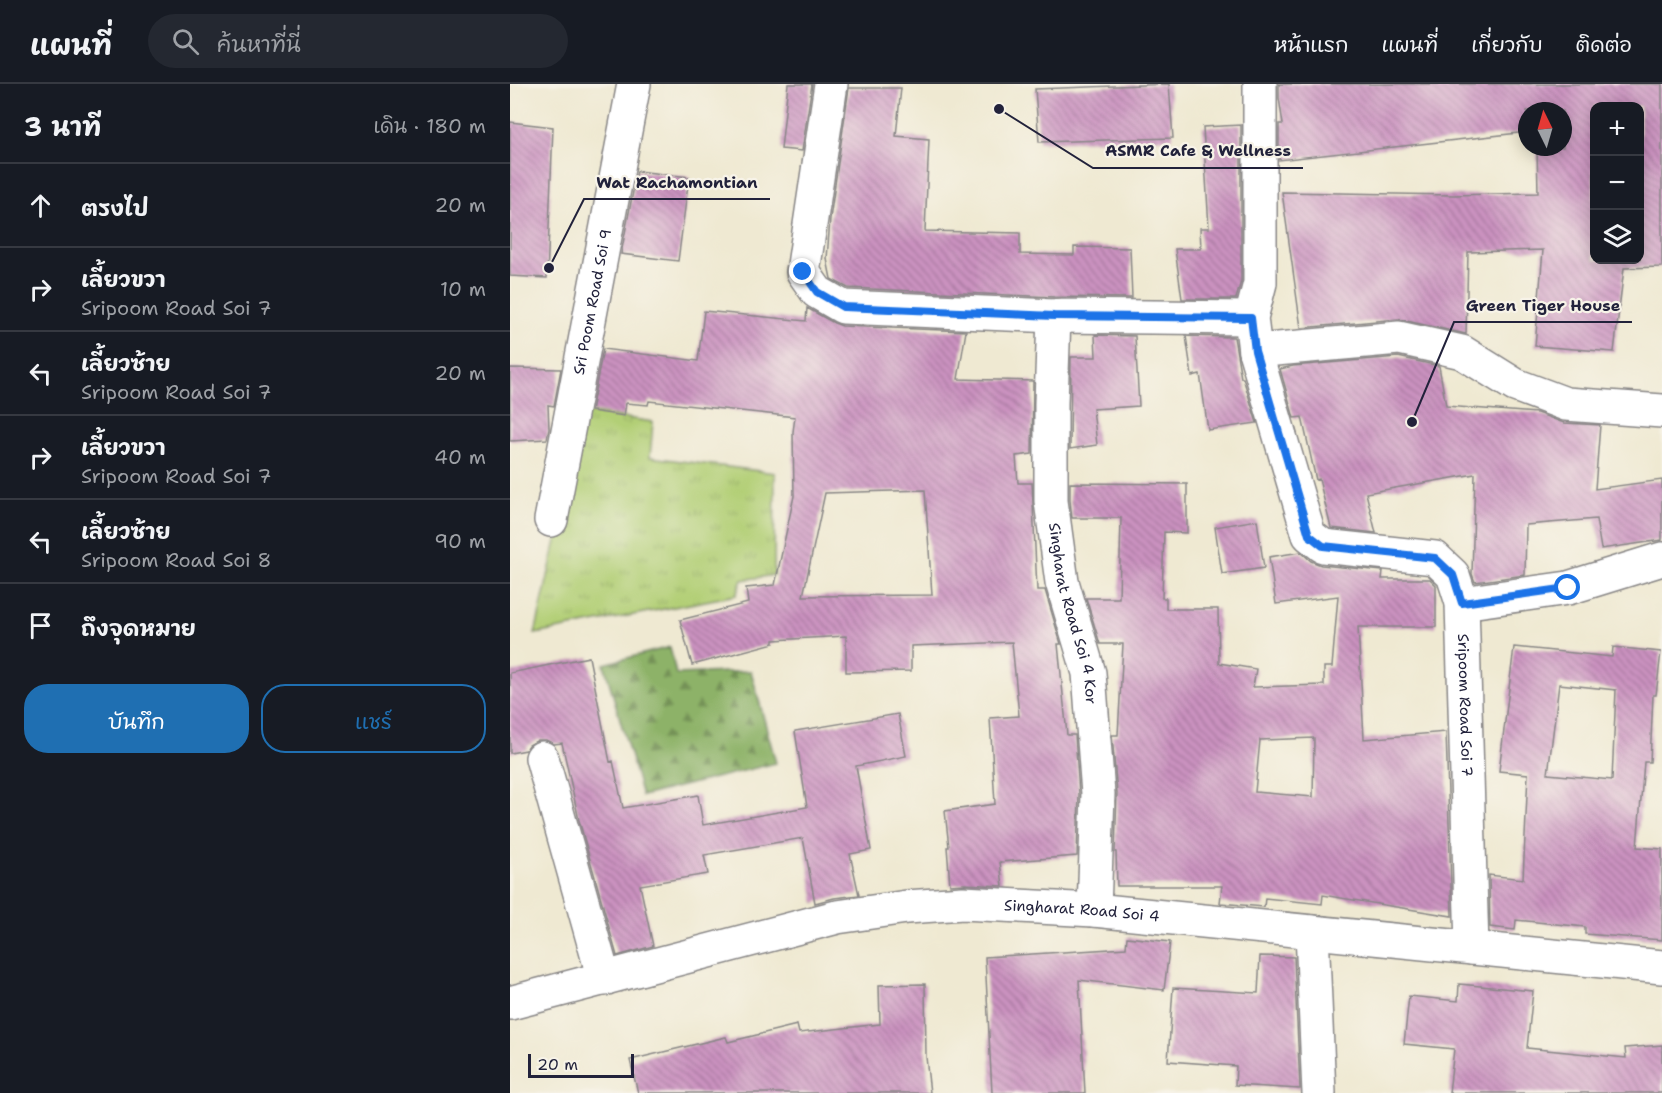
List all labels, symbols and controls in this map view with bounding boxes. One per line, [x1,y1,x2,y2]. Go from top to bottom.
search box [148,14,568,68]
icon: search [169,25,202,58]
text: แผนที่ [30,26,112,64]
text: ค้นหาที่นี่ [217,30,301,59]
text: หน้าแรก [1274,31,1349,59]
text: แผนที่ [1382,31,1438,59]
text: เกี่ยวกับ [1471,31,1543,59]
text: ติดต่อ [1576,31,1632,59]
north arrow [1518,102,1572,156]
map controls [1590,102,1644,264]
button: + [1590,102,1644,156]
text: 3 นาที [24,109,101,144]
text: เดิน · 180 m [374,113,486,139]
callout: ASMR Cafe & Wellness [1093,134,1303,168]
text: ASMR Cafe & Wellness [1105,140,1291,161]
button: − [1590,156,1644,210]
callout: Wat Rachamontian [584,165,770,199]
text: Wat Rachamontian [596,172,758,193]
icon: ahead [24,189,57,222]
text: 20 m [435,192,486,218]
text: ตรงไป [81,194,149,223]
button: layers [1590,210,1644,264]
street label: Sri Poom Road Soi 9 [569,227,616,377]
route end [789,258,815,284]
text: เลี้ยวขวา [81,265,165,294]
icon: right [24,273,57,306]
text: 10 m [440,276,486,302]
callout: Green Tiger House [1454,288,1632,322]
text: Sripoom Road Soi 7 [81,295,272,321]
text: Green Tiger House [1466,295,1621,316]
text: เลี้ยวซ้าย [81,349,171,378]
icon: left [24,357,57,390]
text: 20 m [435,360,486,386]
text: Sripoom Road Soi 7 [81,379,272,405]
text: เลี้ยวขวา [81,433,165,462]
icon: right [24,441,57,474]
text: 40 m [434,444,486,470]
text: Sripoom Road Soi 7 [81,463,272,489]
text: เลี้ยวซ้าย [81,517,171,546]
street label: Singharat Road Soi 4 Kor [1044,521,1101,705]
icon: left [24,525,57,558]
text: 90 m [434,528,486,554]
text: Sripoom Road Soi 8 [81,547,272,573]
route start [1554,574,1580,600]
icon: arrive [24,609,57,642]
text: ถึงจุดหมาย [81,614,196,643]
street label: Sripoom Road Soi 7 [1453,633,1477,777]
button: บันทึก [24,684,249,753]
button: แชร์ [261,684,486,753]
street label: Singharat Road Soi 4 [1004,895,1160,927]
scale bar [528,1051,634,1078]
text: 20 m [537,1054,578,1075]

